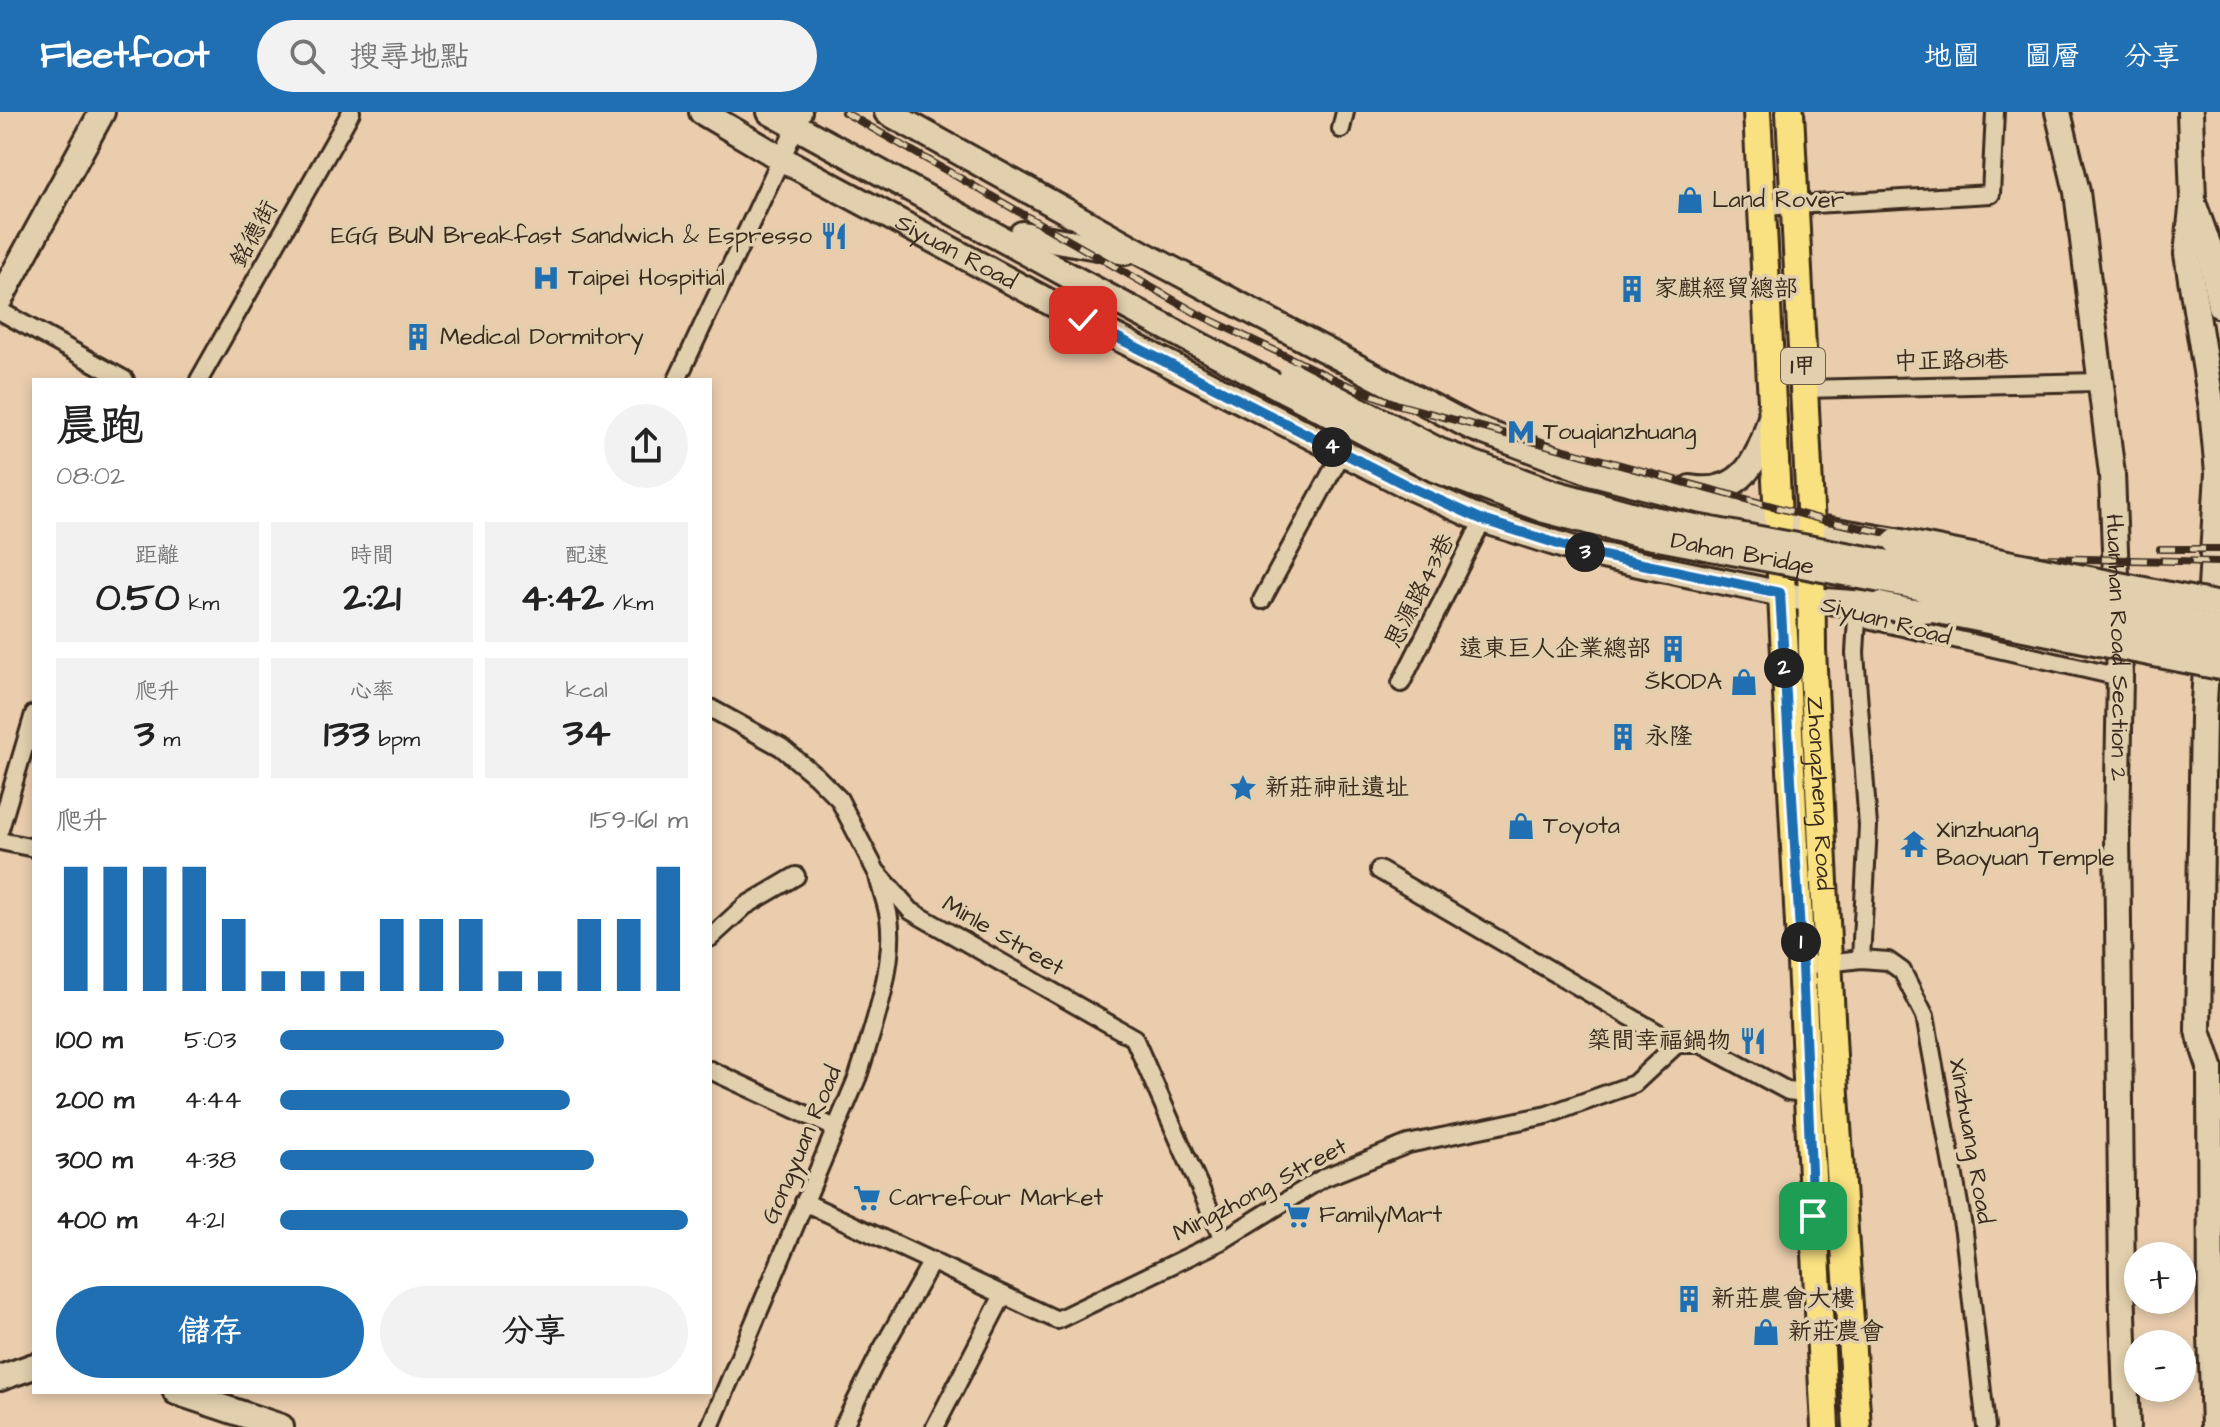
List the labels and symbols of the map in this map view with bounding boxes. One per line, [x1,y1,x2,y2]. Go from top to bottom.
place label: Land Rover [1712,183,1844,217]
shop icon: Land Rover [1675,185,1705,215]
street label: 銘德街 [222,194,286,274]
street label: Siyuan Road [889,206,1023,298]
place label: EGG BUN Breakfast Sandwich & Espresso [331,219,813,253]
restaurant icon: EGG BUN Breakfast Sandwich & Espresso [819,221,849,251]
place label: Taipei Hospitial [568,261,725,295]
hospital icon: Taipei Hospitial [531,263,561,293]
place label: 家麒經貿總部 [1654,272,1798,306]
building icon: 家麒經貿總部 [1617,274,1647,304]
pin [1049,286,1117,354]
place label: Medical Dormitory [440,320,644,355]
building icon: Medical Dormitory [403,322,433,352]
street label: 中正路81巷 [1893,343,2009,379]
road number: 1甲 [1781,348,1825,384]
place label: Touqianzhuang [1543,415,1696,450]
metro station icon: Touqianzhuang [1506,417,1536,447]
pin: 4 [1312,427,1352,467]
street label: Huanhan Road Section 2 [2097,513,2137,782]
street label: Dahan Bridge [1668,524,1817,584]
street label: 思源路43巷 [1377,528,1463,654]
pin: 3 [1565,532,1605,572]
street label: Siyuan Road [1817,587,1955,656]
place label: 遠東巨人企業總部 [1459,632,1651,666]
building icon: 遠東巨人企業總部 [1658,634,1688,664]
pin: 2 [1764,648,1804,688]
place label: ŠKODA [1645,665,1722,699]
shop icon: ŠKODA [1729,667,1759,697]
street label: Zhongzheng Road [1797,695,1841,891]
place label: 永隆 [1645,720,1693,754]
building icon: 永隆 [1608,722,1638,752]
place label: 新莊神社遺址 [1265,771,1409,805]
place icon: 新莊神社遺址 [1228,773,1258,803]
place label: Toyota [1543,809,1620,844]
shop icon: Toyota [1506,811,1536,841]
place label: Xinzhuang Baoyuan Temple [1936,813,2115,876]
temple icon: Xinzhuang Baoyuan Temple [1899,829,1929,859]
street label: Minle Street [936,887,1071,985]
pin: 1 [1781,922,1821,962]
place label: 築間幸福鍋物 [1587,1024,1731,1058]
restaurant icon: 築間幸福鍋物 [1738,1026,1768,1056]
street label: Xinzhuang Road [1939,1056,2002,1227]
street label: Gongyuan Road [753,1061,852,1230]
street label: Mingzhong Street [1167,1130,1354,1251]
place label: Carrefour Market [889,1181,1103,1215]
pin [1779,1182,1847,1250]
supermarket icon: Carrefour Market [852,1183,882,1213]
place label: FamilyMart [1319,1198,1442,1233]
supermarket icon: FamilyMart [1282,1200,1312,1230]
place label: 新莊農會大樓 [1711,1282,1855,1316]
building icon: 新莊農會大樓 [1674,1284,1704,1314]
place label: 新莊農會 [1788,1315,1884,1349]
shop icon: 新莊農會 [1751,1317,1781,1347]

